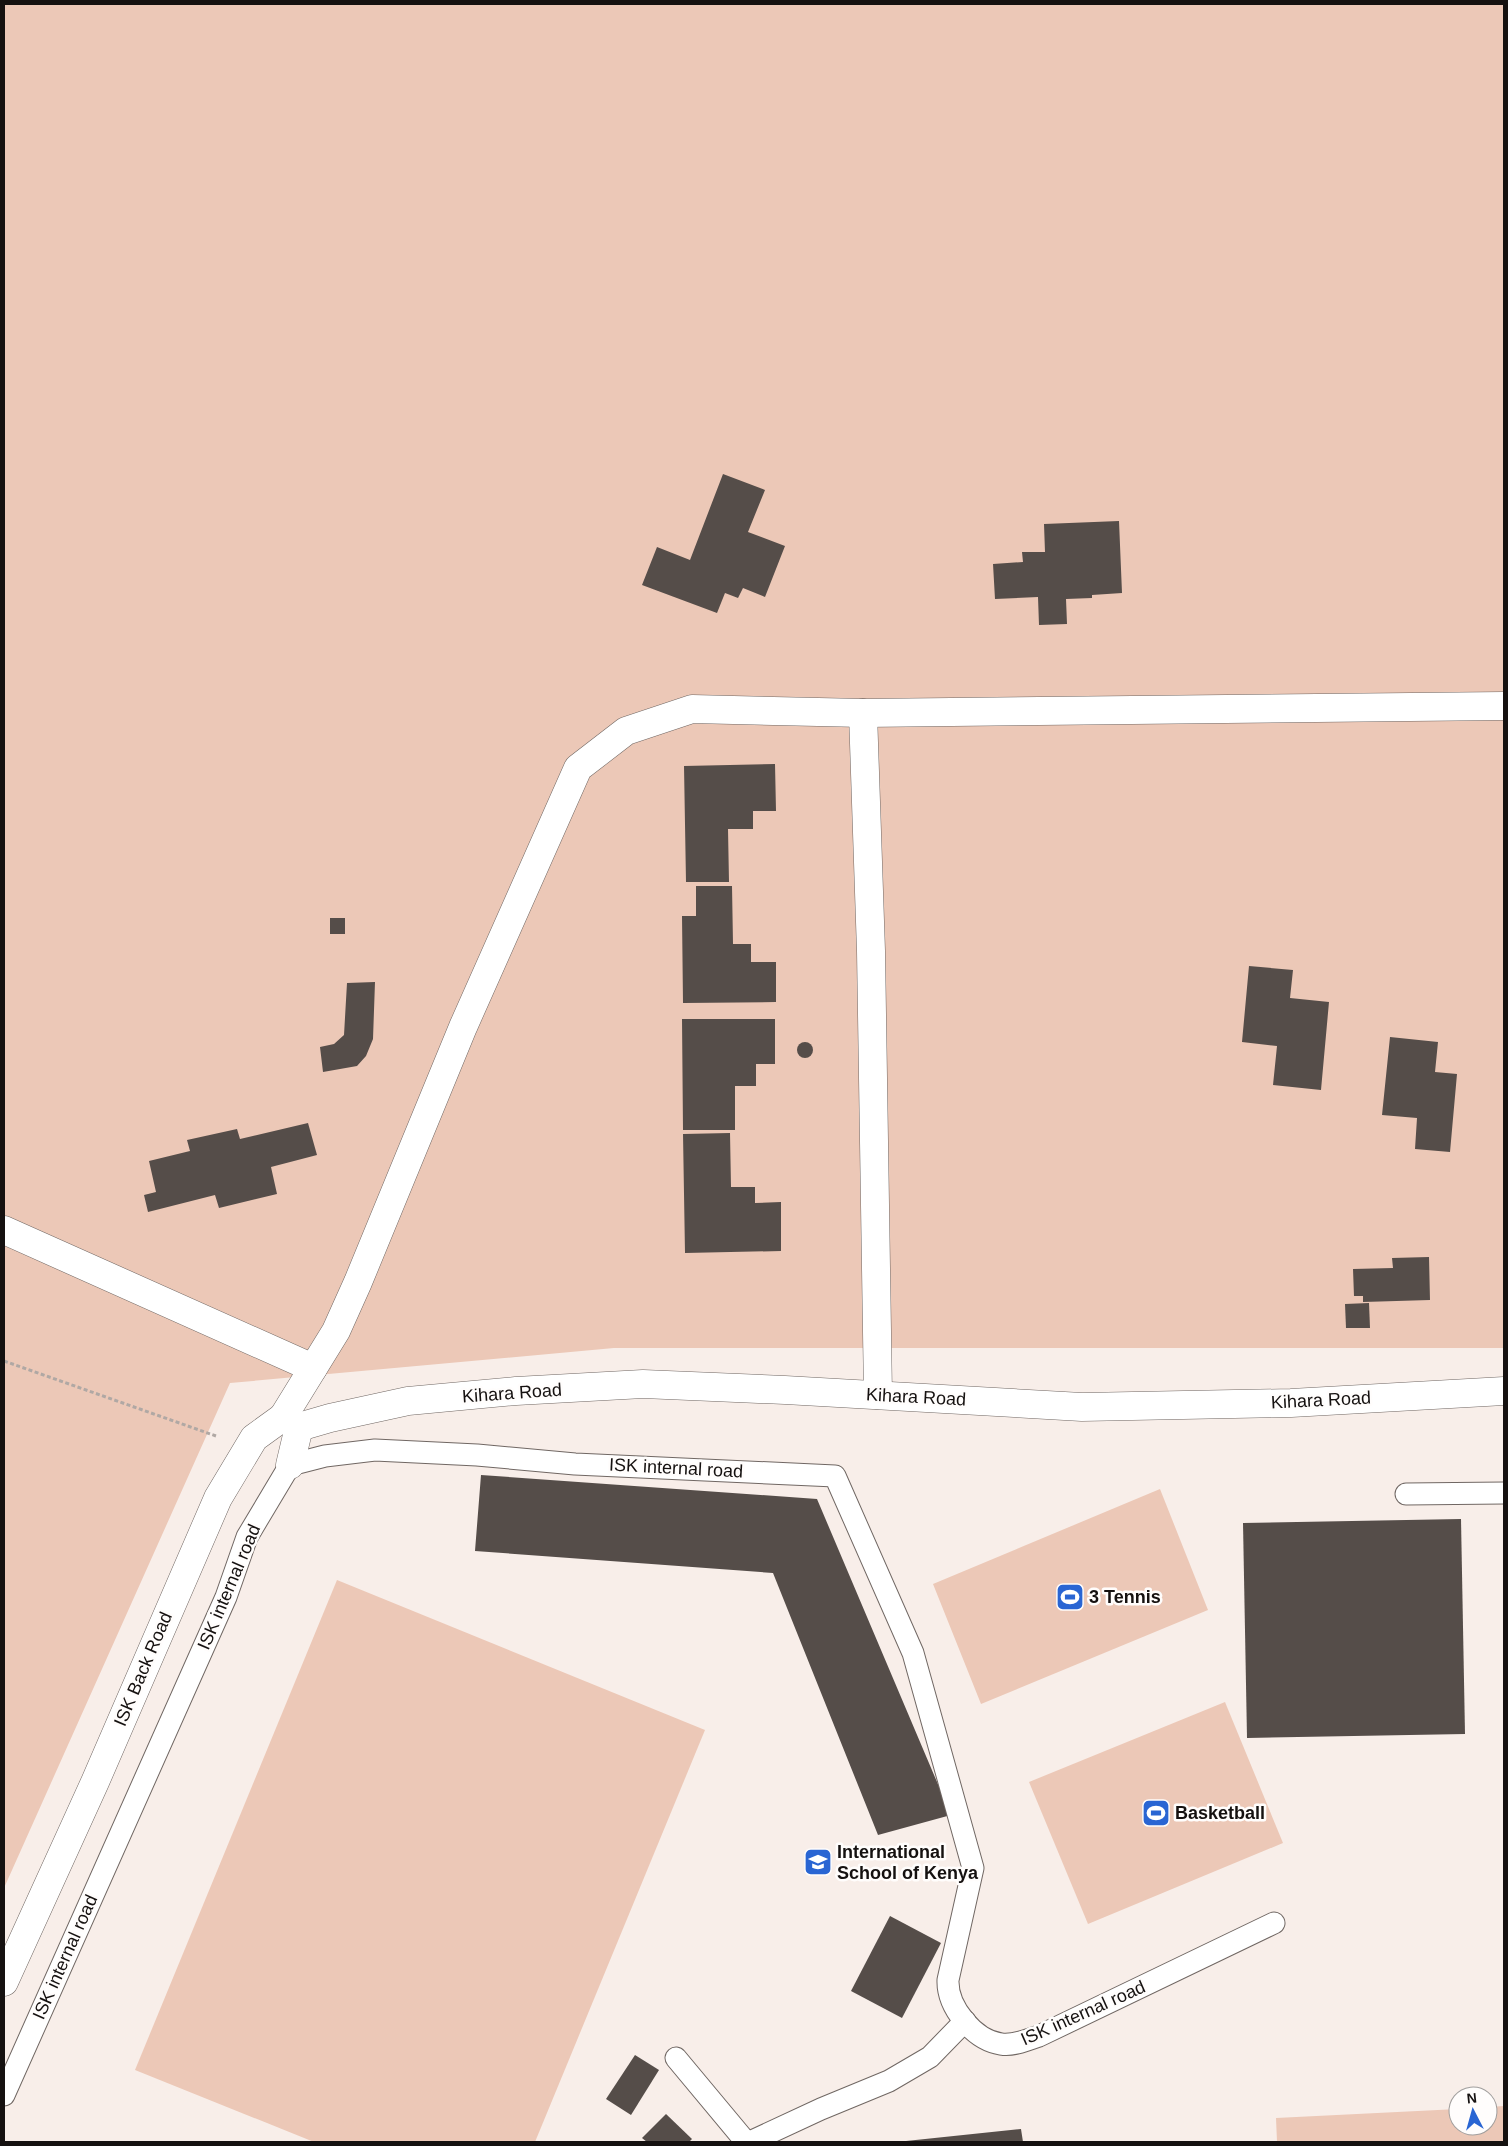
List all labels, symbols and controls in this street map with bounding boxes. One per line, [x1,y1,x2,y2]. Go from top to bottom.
street label: Kihara Road [461,1380,563,1406]
street label: Kihara Road [866,1384,966,1410]
street label: Kihara Road [1271,1387,1371,1413]
street label: ISK internal road [609,1455,743,1481]
street label: ISK internal road [194,1521,264,1653]
sports icon: 3 Tennis [1055,1582,1085,1612]
place label: 3 Tennis [1089,1587,1161,1607]
street label: ISK Back Road [110,1609,176,1729]
sports icon: Basketball [1141,1798,1171,1828]
place label: Basketball [1175,1803,1265,1823]
place label: International School of Kenya [837,1842,979,1883]
school or university icon: International School of Kenya [803,1847,833,1877]
street label: ISK internal road [29,1892,101,2022]
street label: ISK internal road [1018,1977,1148,2049]
north arrow [1448,2086,1498,2136]
text: N [1466,2090,1478,2107]

